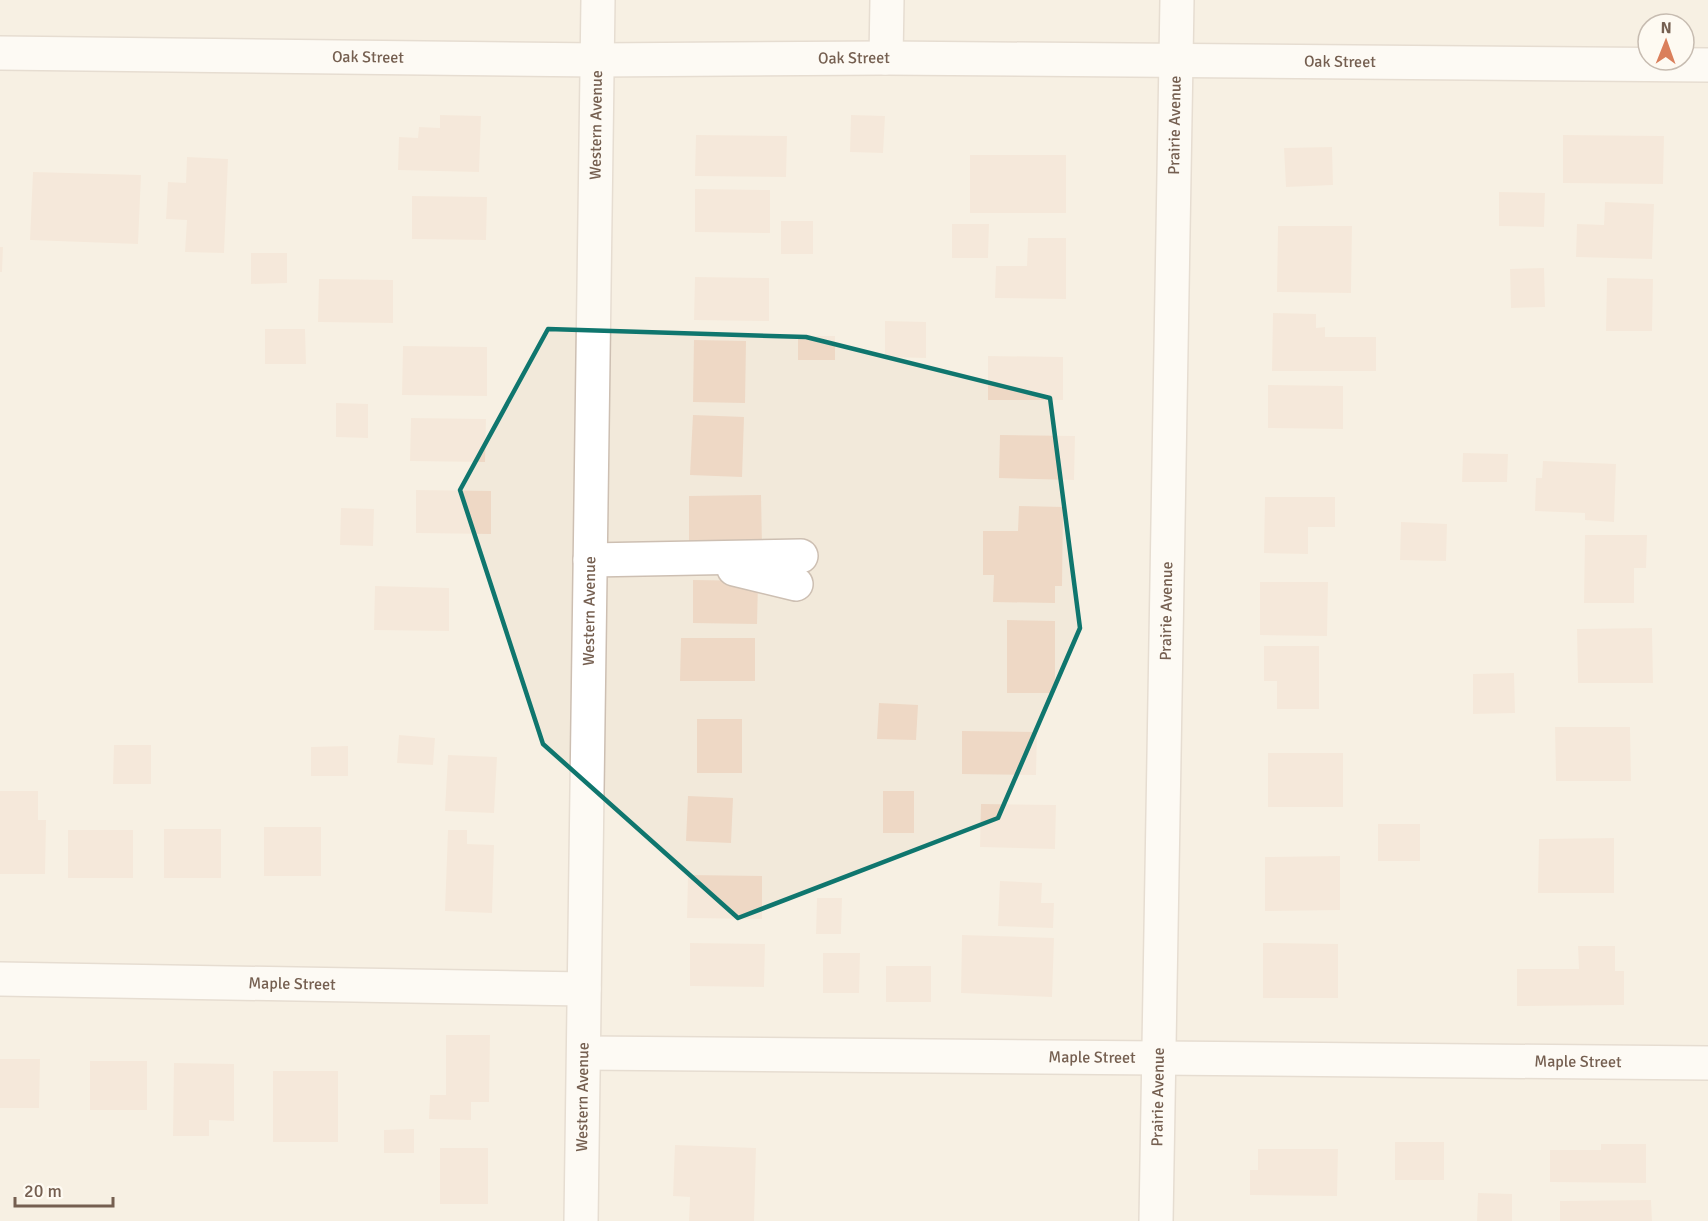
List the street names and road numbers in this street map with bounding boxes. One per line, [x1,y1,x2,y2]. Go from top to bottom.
street label: Oak Street [332,47,404,68]
street label: Oak Street [818,48,890,68]
street label: Oak Street [1304,52,1376,72]
street label: Western Avenue [585,70,607,180]
street label: Prairie Avenue [1164,75,1186,175]
street label: Western Avenue [579,556,600,666]
street label: Prairie Avenue [1156,561,1177,661]
street label: Maple Street [248,973,336,995]
street label: Western Avenue [572,1042,593,1152]
street label: Maple Street [1048,1047,1136,1068]
street label: Prairie Avenue [1147,1047,1169,1147]
street label: Maple Street [1534,1051,1622,1072]

